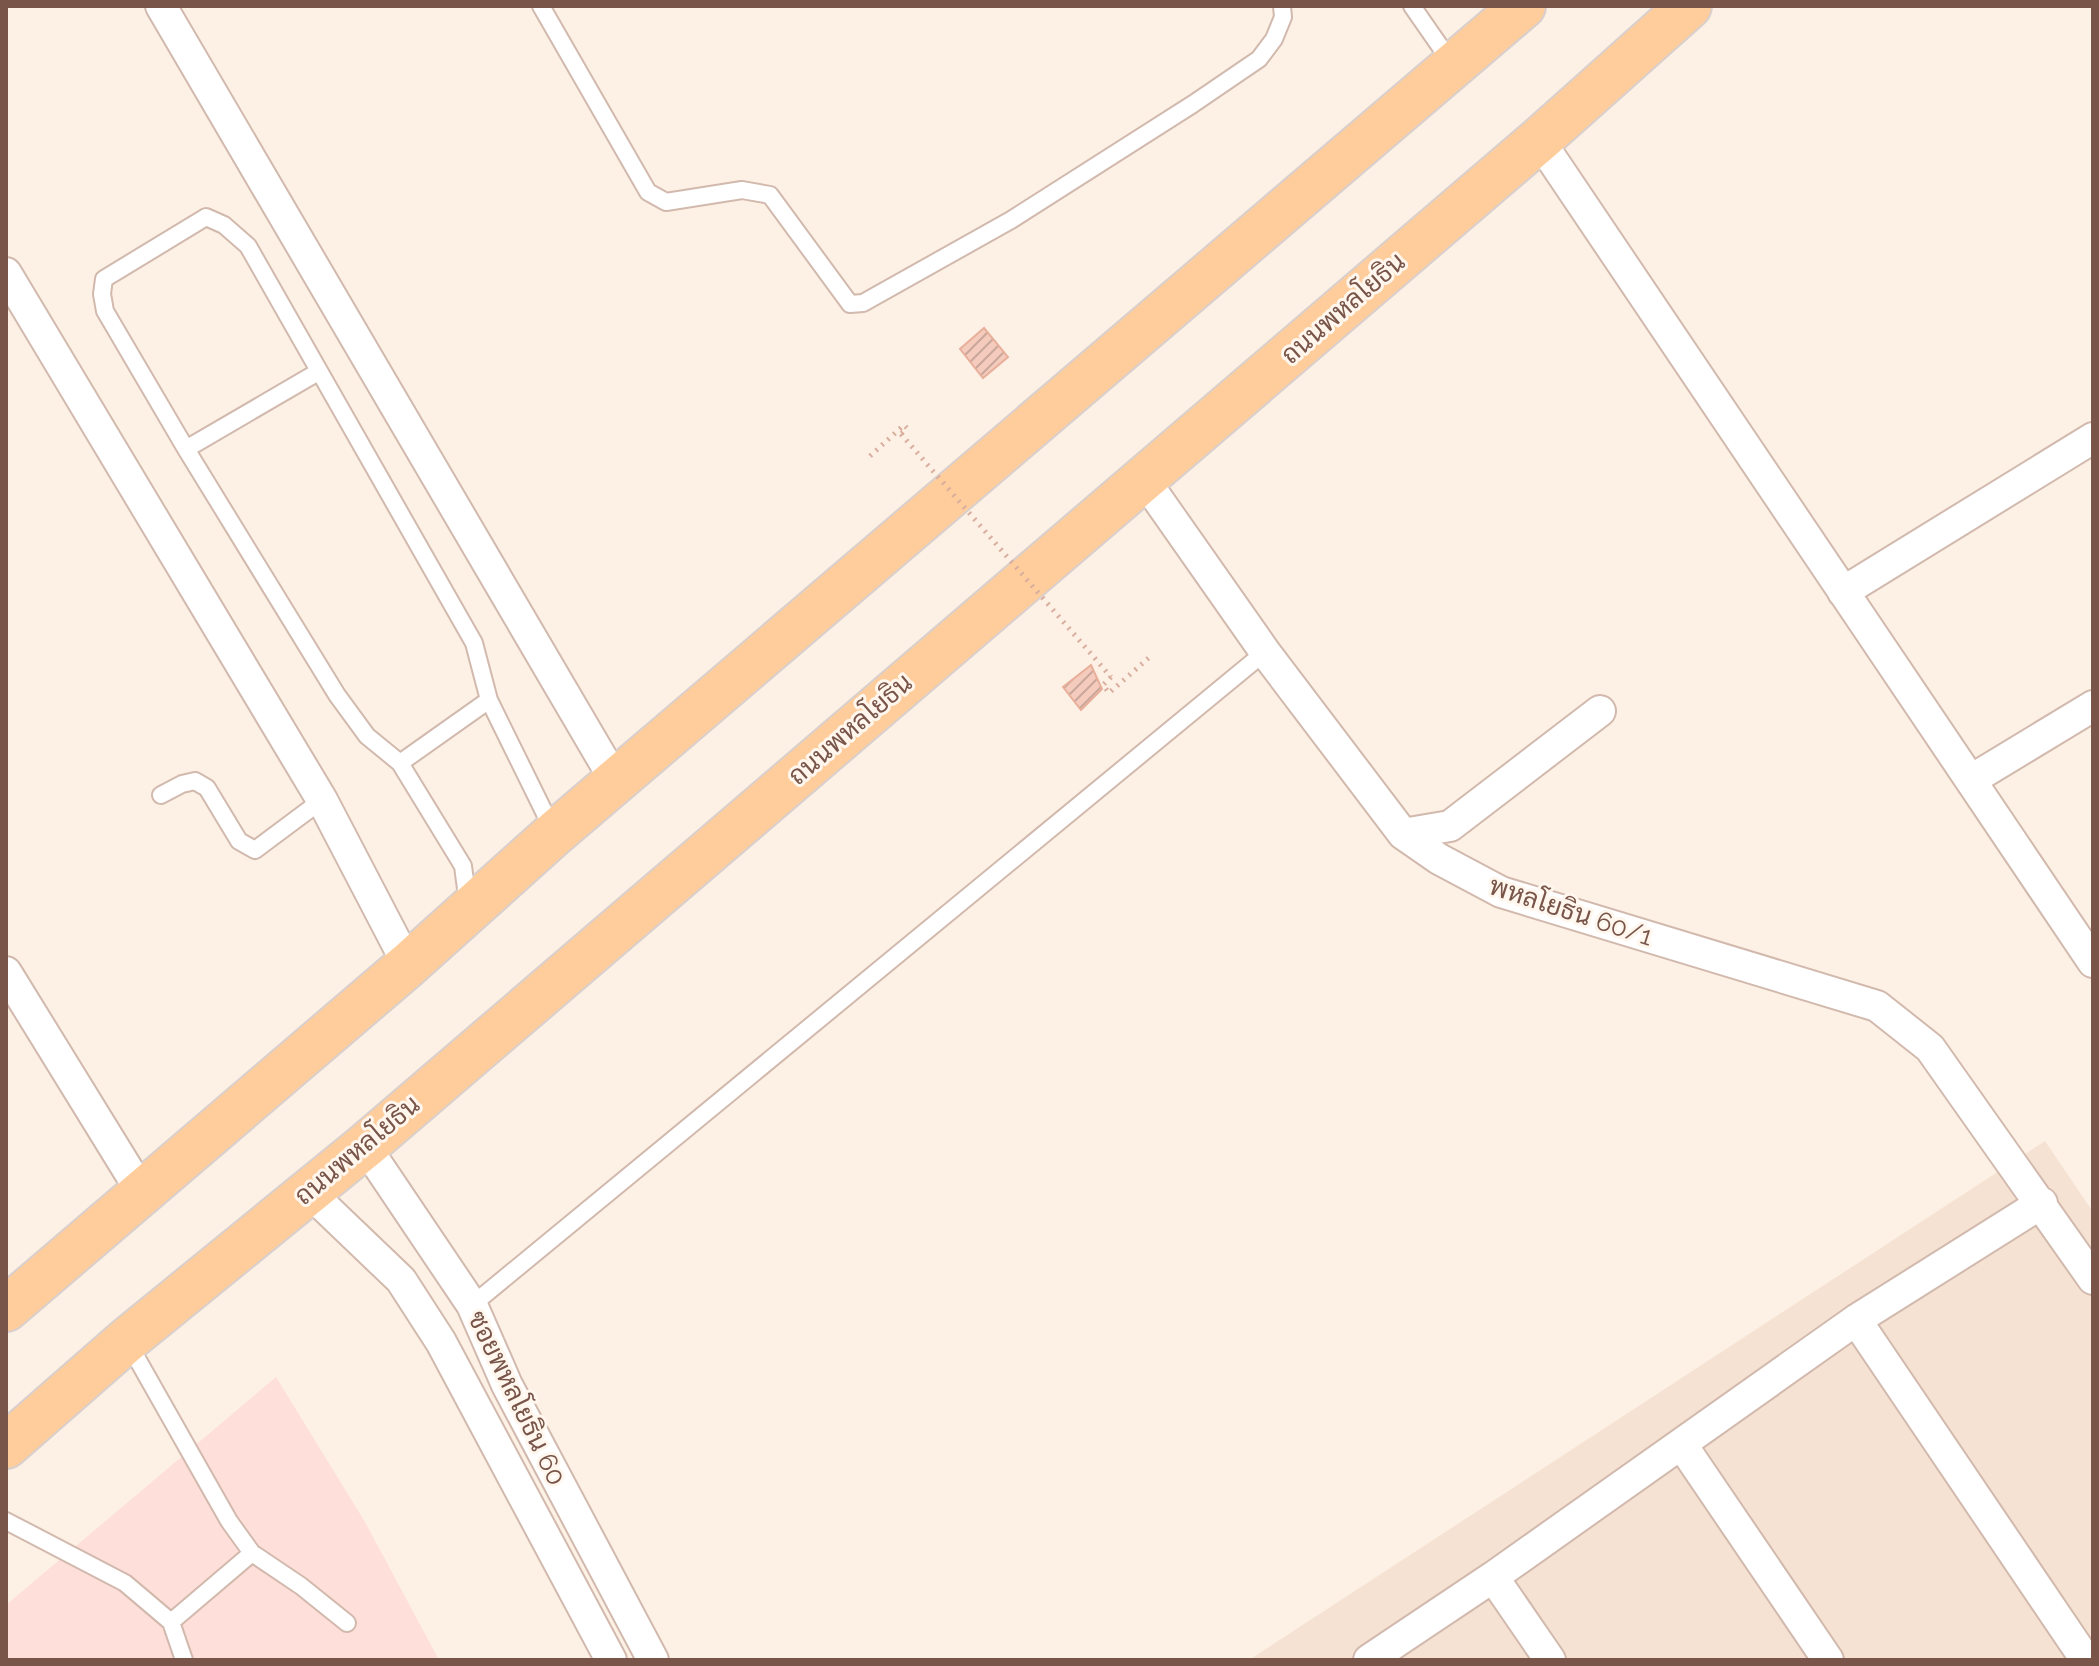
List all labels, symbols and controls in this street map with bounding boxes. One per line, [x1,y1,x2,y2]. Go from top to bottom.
street label: ถนนพหลโยธิน [1274,245,1411,370]
street label: ถนนพหลโยธิน [781,666,918,791]
street label: พหลโยธิน 60/1 [1485,870,1657,952]
street label: ถนนพหลโยธิน [288,1088,426,1211]
street label: ซอยพหลโยธิน 60 [462,1306,573,1490]

